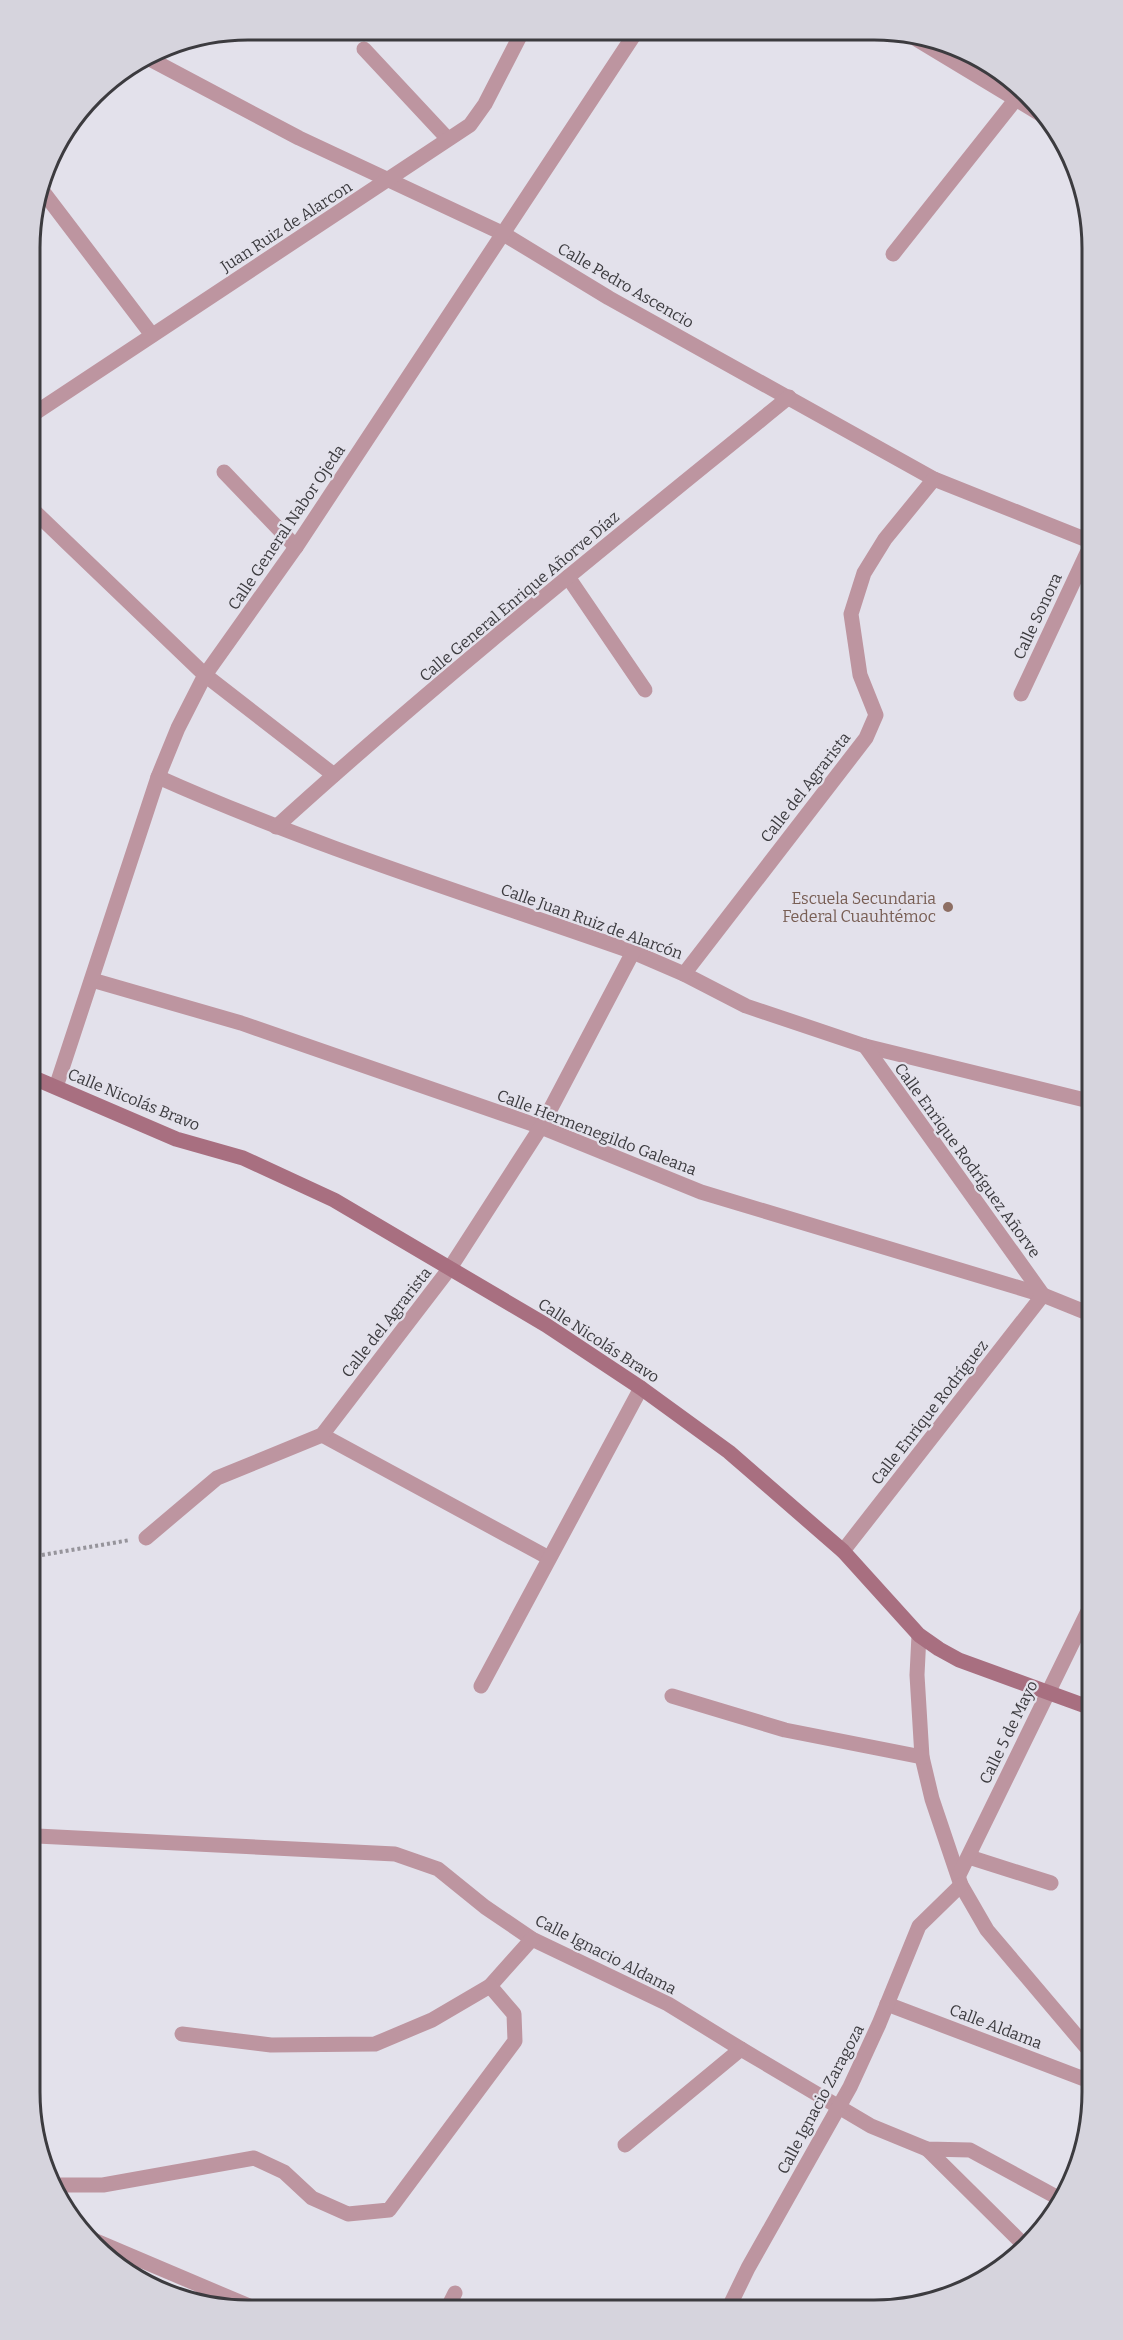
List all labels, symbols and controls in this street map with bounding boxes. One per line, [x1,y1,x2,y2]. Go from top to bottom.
street label: Juan Ruiz de Alarcon [216,177,355,276]
street label: Calle Pedro Ascencio [554,239,697,332]
street label: Calle General Nabor Ojeda [224,441,349,614]
street label: Calle General Enrique Añorve Díaz [416,507,623,686]
street label: Calle Sonora [1009,570,1066,662]
street label: Calle del Agrarista [756,728,854,846]
street label: Calle Juan Ruiz de Alarcón [498,880,686,963]
place label: Escuela Secundaria Federal Cuauhtémoc [782,889,936,926]
marker: Escuela Secundaria Federal Cuauhtémoc [941,900,955,914]
street label: Calle Enrique Rodríguez Añorve [891,1059,1045,1261]
street label: Calle Nicolás Bravo [65,1064,203,1135]
street label: Calle Hermenegildo Galeana [494,1086,700,1179]
street label: Calle del Agrarista [337,1263,435,1381]
street label: Calle Nicolás Bravo [535,1294,663,1387]
street label: Calle Enrique Rodríguez [867,1336,992,1488]
street label: Calle 5 de Mayo [975,1677,1042,1787]
street label: Calle Ignacio Aldama [532,1911,680,1998]
street label: Calle Aldama [947,2000,1045,2053]
street label: Calle Ignacio Zaragoza [773,2021,868,2177]

